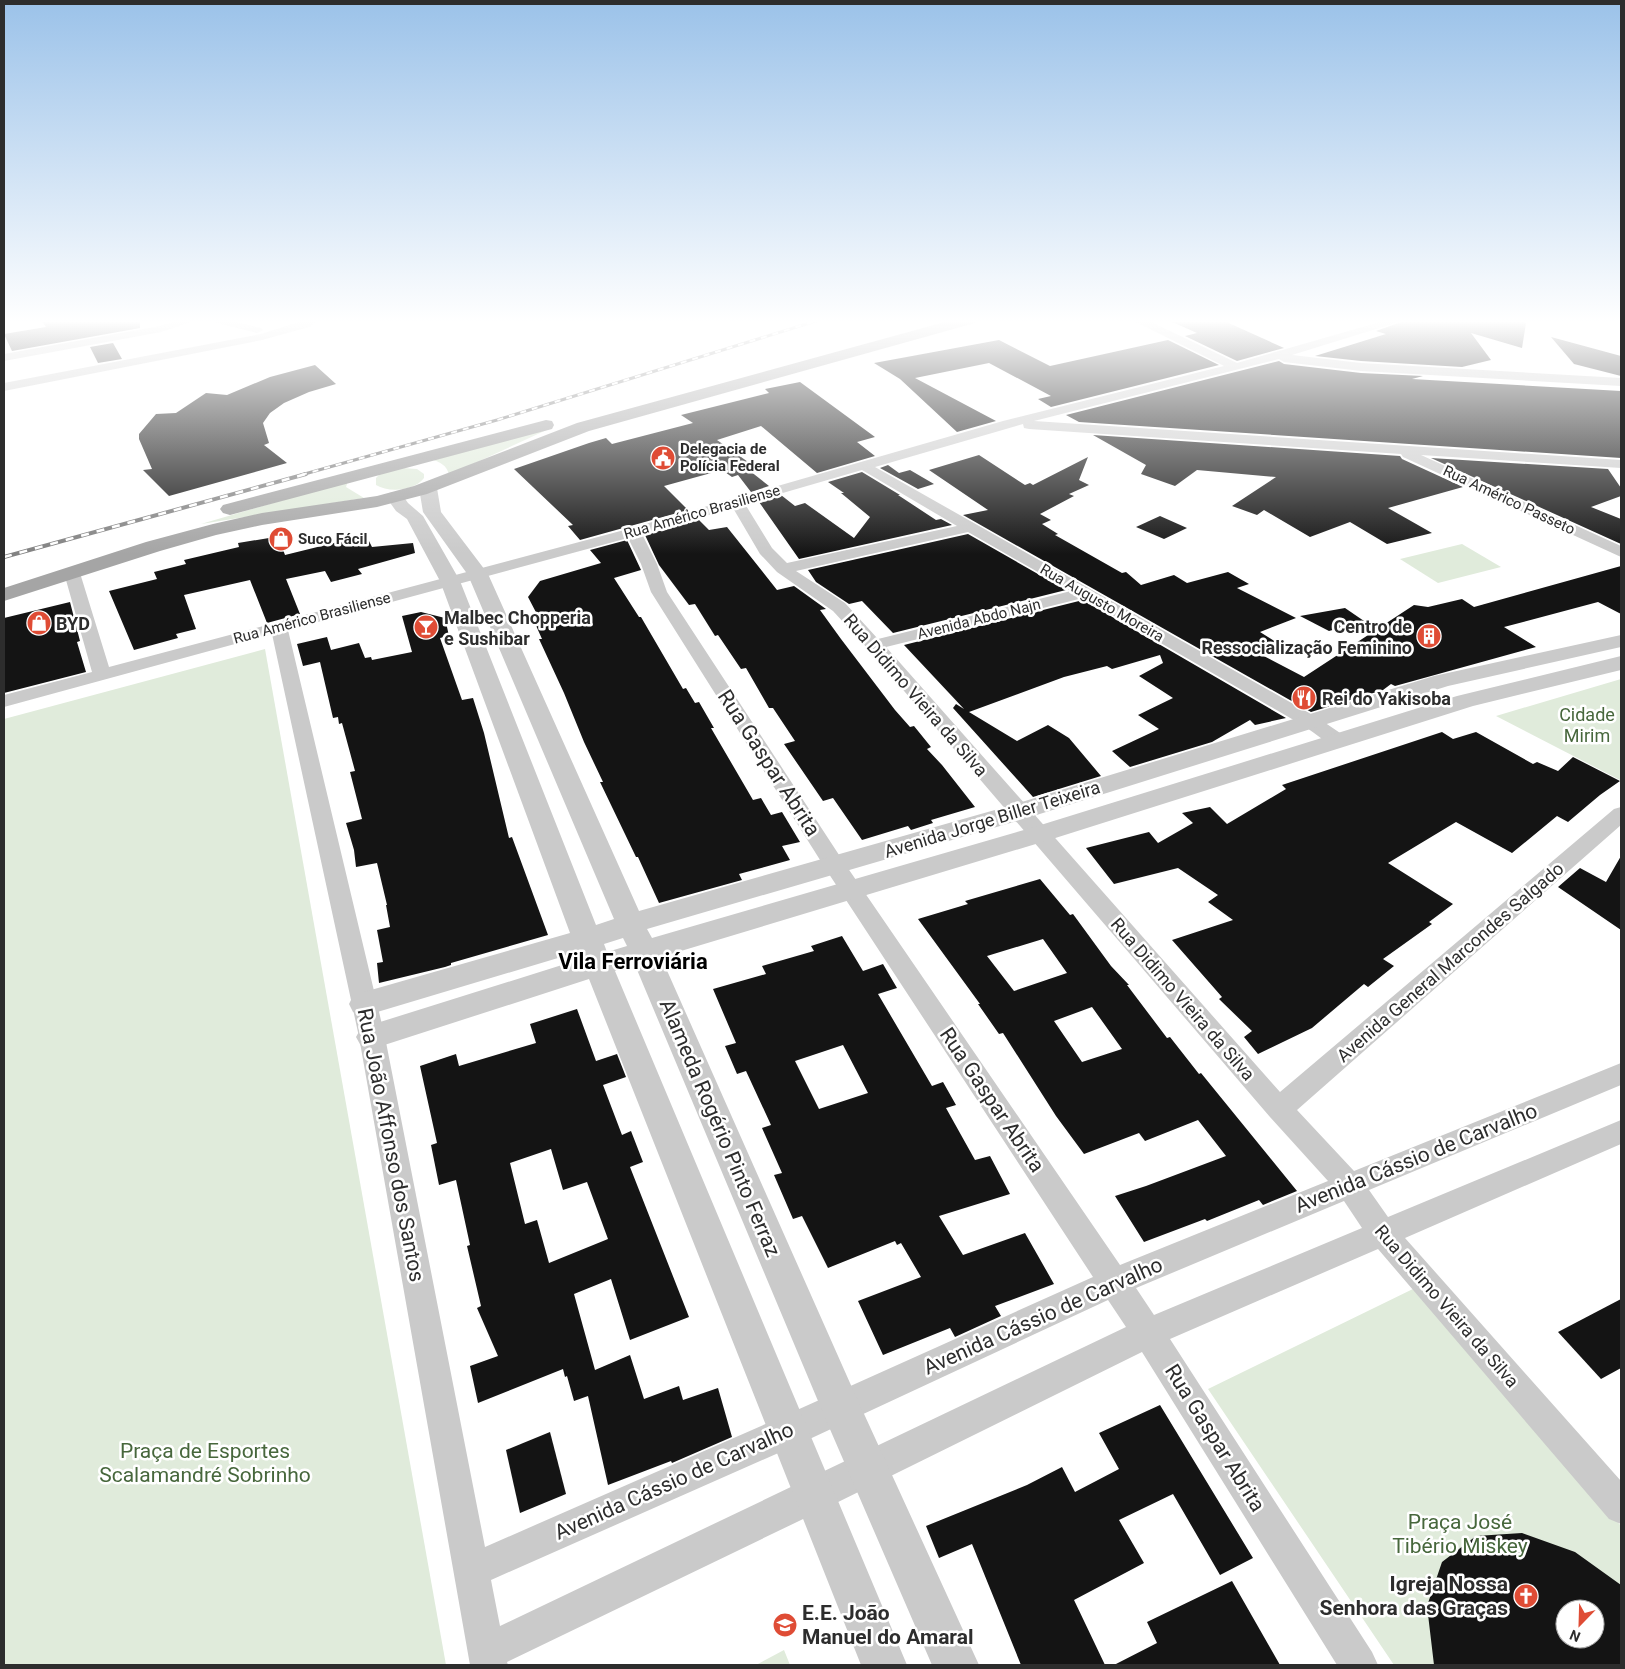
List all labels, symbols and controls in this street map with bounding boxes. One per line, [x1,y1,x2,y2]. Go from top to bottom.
place label: Delegacia de Polícia Federal [680,440,780,475]
public building icon: Delegacia de Polícia Federal [650,445,676,471]
street label: Rua Américo Passeto [1440,462,1578,538]
street label: Rua Américo Brasiliense [622,481,782,543]
shop icon: Suco Fácil [268,526,294,552]
place label: Suco Fácil [298,530,367,548]
street label: Rua Augusto Moreira [1037,560,1167,646]
street label: Rua Américo Brasiliense [231,588,393,648]
street label: Avenida Abdo Najn [915,595,1043,643]
place label: Malbec Chopperia e Sushibar [444,607,591,649]
street label: Rua Didimo Vieira da Silva [840,609,992,781]
shop icon: BYD [26,610,52,636]
place label: BYD [56,613,90,634]
bar icon: Malbec Chopperia e Sushibar [413,614,439,640]
place label: Centro de Ressocialização Feminino [1201,616,1412,658]
building icon: Centro de Ressocialização Feminino [1416,623,1442,649]
street label: Rua Gaspar Abrita [713,685,825,841]
restaurant icon: Rei do Yakisoba [1291,685,1317,711]
place label: Rei do Yakisoba [1322,688,1451,709]
park label: Cidade Mirim [1559,704,1615,746]
street label: Avenida Jorge Biller Teixeira [882,776,1102,862]
street label: Avenida General Marcondes Salgado [1332,858,1568,1066]
street label: Rua Didimo Vieira da Silva [1107,913,1259,1085]
district label: Vila Ferroviária [558,949,708,974]
street label: Alameda Rogério Pinto Ferraz [655,996,785,1260]
street label: Rua João Affonso dos Santos [353,1006,429,1284]
street label: Rua Gaspar Abrita [935,1023,1049,1177]
street label: Avenida Cássio de Carvalho [1291,1098,1541,1218]
street label: Rua Didimo Vieira da Silva [1371,1220,1523,1392]
street label: Avenida Cássio de Carvalho [920,1252,1166,1380]
street label: Rua Gaspar Abrita [1160,1360,1270,1516]
street label: Avenida Cássio de Carvalho [551,1417,797,1545]
park label: Praça de Esportes Scalamandré Sobrinho [99,1439,311,1487]
park label: Praça José Tibério Miskey [1392,1510,1528,1558]
place label: Igreja Nossa Senhora das Graças [1320,1572,1508,1620]
church icon: Igreja Nossa Senhora das Graças [1513,1583,1539,1609]
north arrow [1555,1599,1605,1649]
place label: E.E. João Manuel do Amaral [802,1601,974,1649]
school or university icon: E.E. João Manuel do Amaral [772,1612,798,1638]
text: N [1567,1627,1583,1645]

